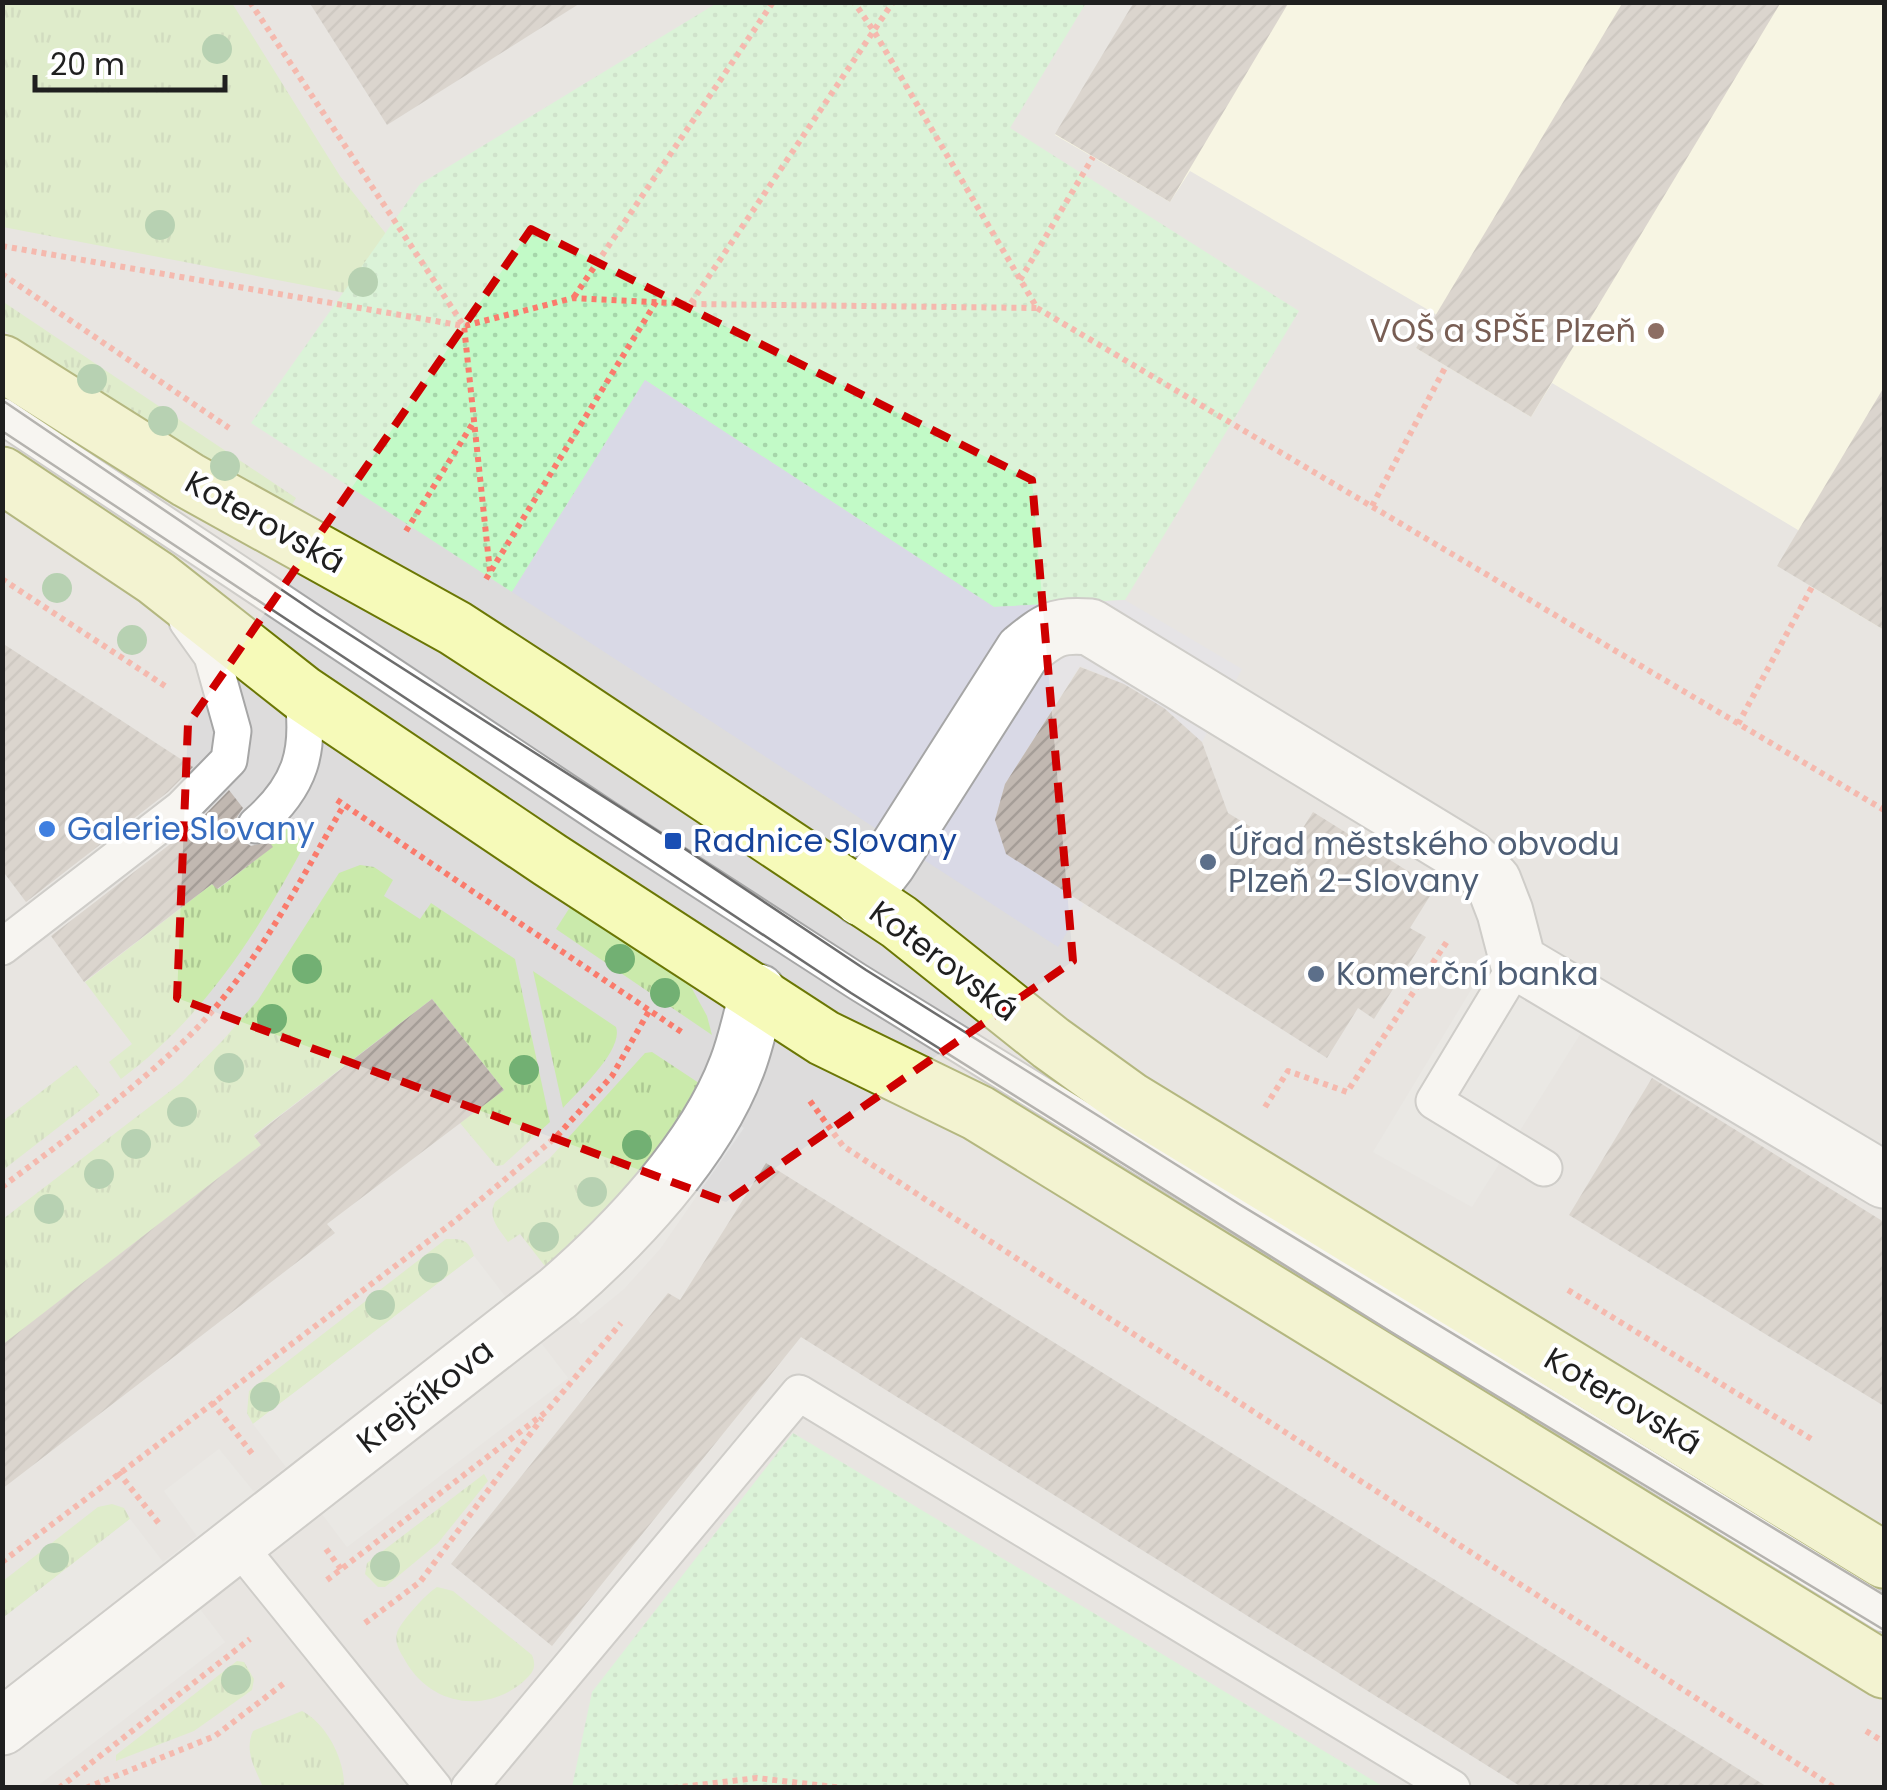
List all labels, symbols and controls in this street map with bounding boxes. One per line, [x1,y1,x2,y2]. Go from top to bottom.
scale bar [35,30,225,92]
text: 20 m [50,43,125,86]
place label: VOŠ a SPŠE Plzeň [1369,308,1636,353]
marker: VOŠ a SPŠE Plzeň [1645,320,1667,342]
street label: Koterovská [177,459,353,584]
place label: Galerie Slovany [67,806,315,851]
marker: Galerie Slovany [36,818,58,840]
place label: Radnice Slovany [693,818,957,863]
place label: Úřad městského obvodu Plzeň 2-Slovany [1228,821,1620,903]
marker: Radnice Slovany [662,830,684,852]
marker: Úřad městského obvodu Plzeň 2-Slovany [1197,851,1219,873]
street label: Koterovská [860,890,1028,1032]
place label: Komerční banka [1336,951,1599,996]
marker: Komerční banka [1305,963,1327,985]
street label: Krejčíkova [347,1328,503,1463]
street label: Koterovská [1536,1336,1710,1465]

